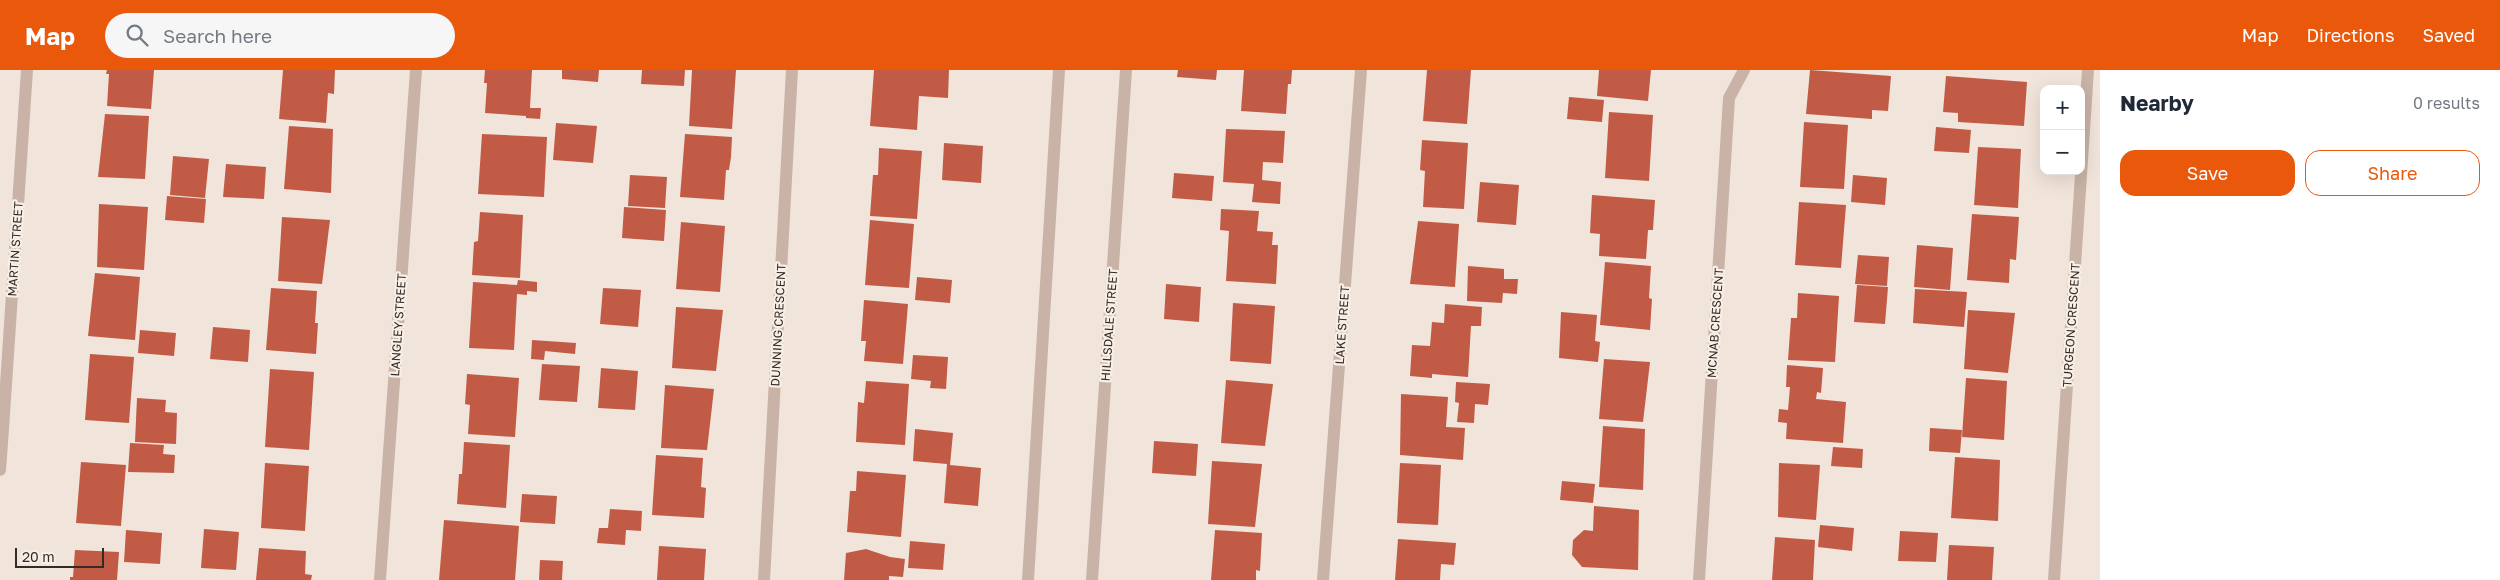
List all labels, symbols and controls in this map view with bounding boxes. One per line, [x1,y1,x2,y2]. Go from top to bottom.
search box [105,13,455,58]
text: Map [25,21,75,50]
icon: search [123,21,151,49]
text: Search here [163,24,272,47]
text: Map [2242,24,2278,46]
text: Directions [2306,24,2394,46]
text: Saved [2422,24,2475,46]
map controls [2040,85,2085,175]
button: + [2040,85,2085,130]
text: Nearby [2120,90,2194,116]
text: 0 results [2413,93,2480,113]
button: − [2040,130,2085,175]
button: Save [2120,150,2295,196]
button: Share [2305,150,2480,196]
street label: MARTIN STREET [4,200,26,297]
street label: TURGEON CRESCENT [2059,262,2083,388]
street label: DUNNING CRESCENT [767,263,789,387]
street label: MCNAB CRESCENT [1704,267,1726,378]
street label: HILLSDALE STREET [1098,268,1120,382]
street label: LANGLEY STREET [387,272,409,377]
street label: LAKE STREET [1332,284,1352,365]
scale bar [15,545,104,568]
text: 20 m [22,548,55,565]

